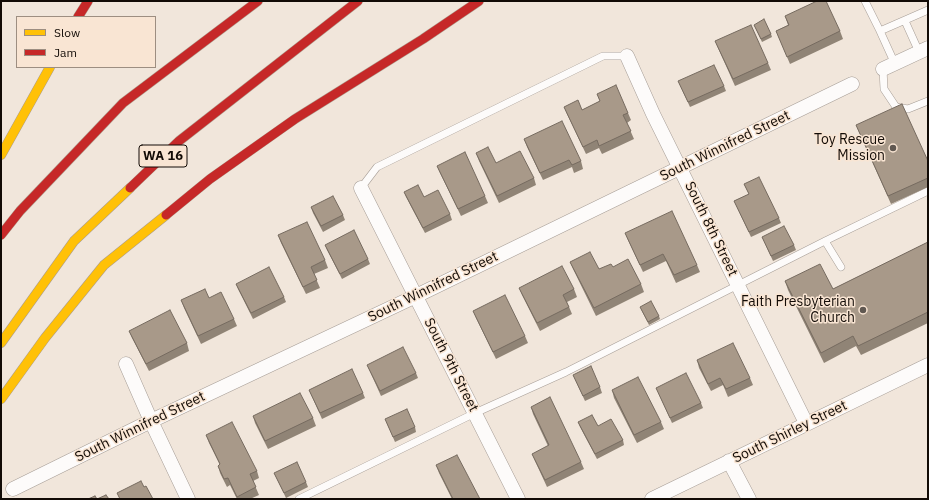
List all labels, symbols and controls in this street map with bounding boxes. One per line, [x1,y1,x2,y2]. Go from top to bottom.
legend [16,16,156,68]
text: Slow [54,25,80,40]
text: Jam [54,45,77,60]
street label: South Winnifred Street [657,107,793,185]
place label: Toy Rescue Mission [814,132,885,164]
marker: Toy Rescue Mission [888,143,898,153]
road number: WA 16 [139,145,187,167]
street label: South 8th Street [681,179,741,279]
street label: South Winnifred Street [365,248,501,326]
place label: Faith Presbyterian Church [741,294,855,326]
marker: Faith Presbyterian Church [858,305,868,315]
street label: South 9th Street [420,315,482,415]
street label: South Winnifred Street [72,388,208,466]
street label: South Shirley Street [730,397,850,467]

